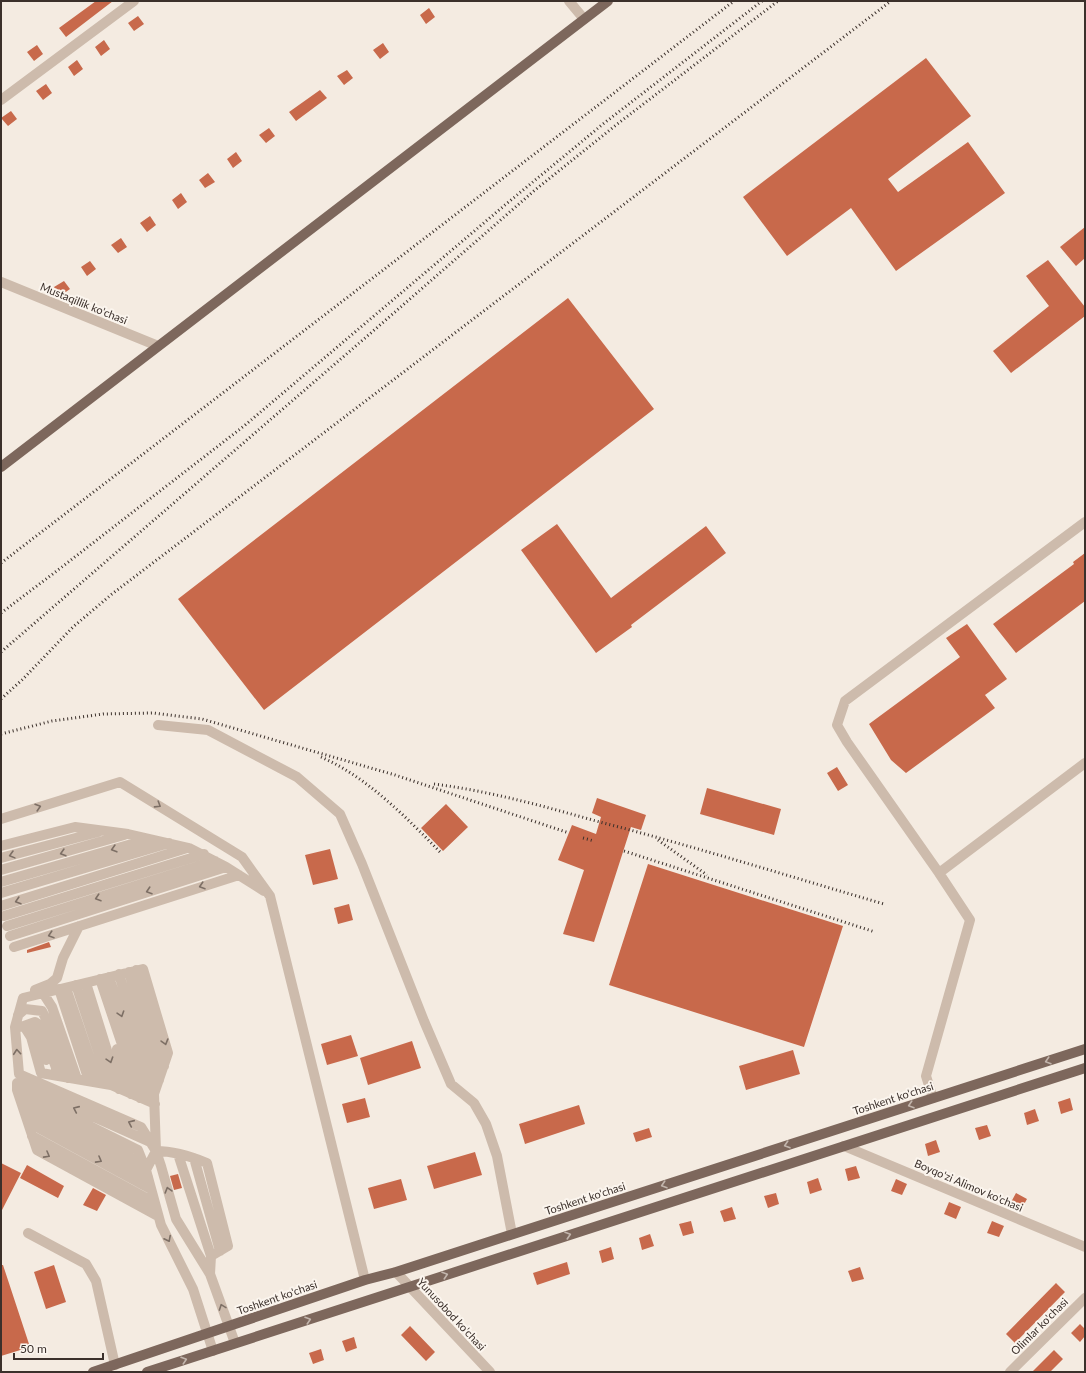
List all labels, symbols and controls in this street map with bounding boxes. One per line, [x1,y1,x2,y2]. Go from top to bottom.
street label: Mustaqillik ko'chasi [38,280,130,327]
one-way arrow [154,800,161,808]
one-way arrow [35,803,42,812]
one-way arrow [111,844,118,853]
one-way arrow [60,848,67,857]
one-way arrow [9,851,15,859]
one-way arrow [198,882,205,890]
one-way arrow [146,887,153,895]
one-way arrow [94,893,101,902]
one-way arrow [15,896,22,905]
one-way arrow [48,930,55,939]
one-way arrow [116,1010,125,1017]
one-way arrow [160,1039,169,1046]
one-way arrow [13,1049,22,1055]
one-way arrow [105,1056,114,1063]
one-way arrow [1045,1056,1052,1065]
street label: Toshkent ko'chasi [851,1079,935,1117]
one-way arrow [908,1100,915,1109]
one-way arrow [72,1106,80,1114]
one-way arrow [127,1120,135,1128]
one-way arrow [784,1140,791,1149]
one-way arrow [43,1150,50,1158]
one-way arrow [95,1156,102,1163]
street label: Boyqo'zi Alimov ko'chasi [913,1156,1026,1214]
street label: Toshkent ko'chasi [543,1179,627,1217]
one-way arrow [660,1180,667,1189]
one-way arrow [164,1186,173,1193]
one-way arrow [565,1231,572,1240]
one-way arrow [163,1235,171,1242]
one-way arrow [441,1271,448,1280]
street label: Yunusobod ko'chasi [415,1275,489,1353]
street label: Toshkent ko'chasi [235,1277,319,1317]
street label: Olimlar ko'chasi [1008,1295,1070,1357]
one-way arrow [218,1303,226,1310]
one-way arrow [304,1316,311,1324]
scale bar [14,1335,103,1361]
text: 50 m [20,1341,47,1356]
one-way arrow [180,1356,187,1365]

